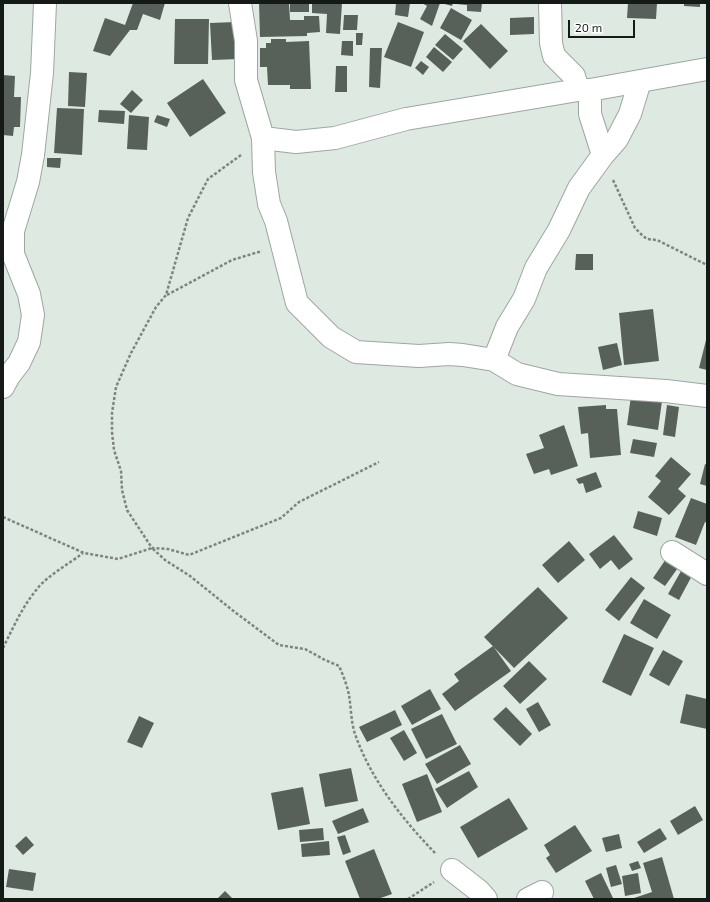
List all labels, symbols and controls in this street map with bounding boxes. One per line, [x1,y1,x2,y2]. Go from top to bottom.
scale bar [570,12,637,38]
text: 20 m [575,20,602,34]

